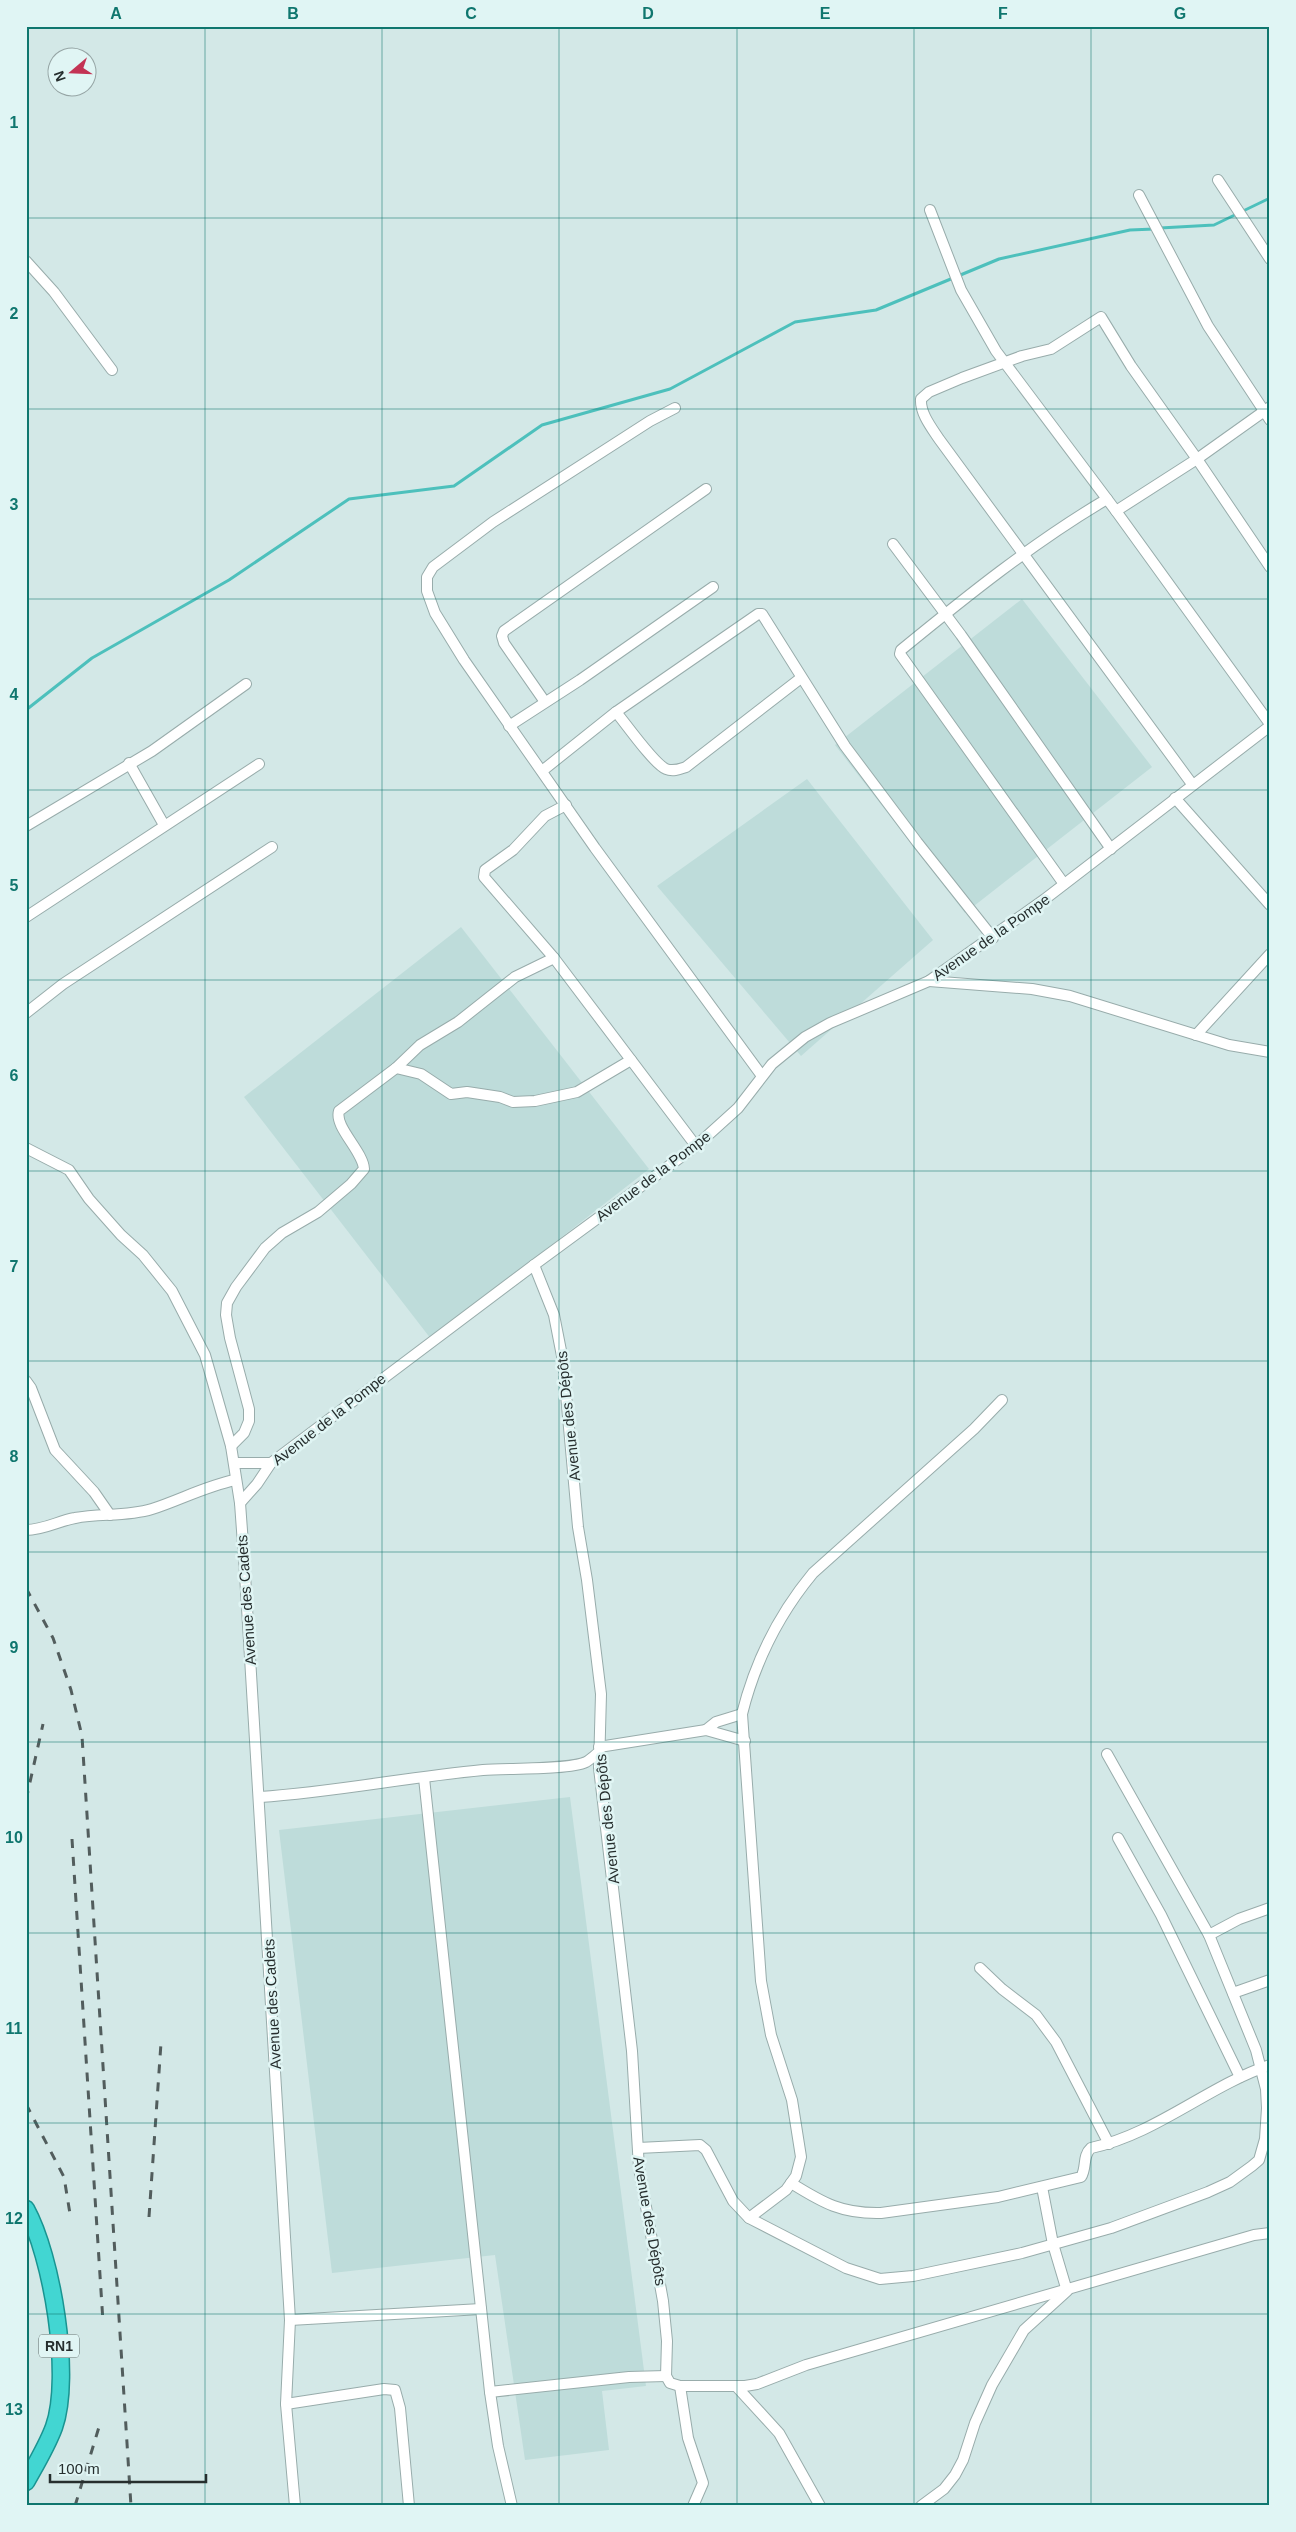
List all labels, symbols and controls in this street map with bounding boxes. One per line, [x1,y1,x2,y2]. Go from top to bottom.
text: A [110,5,122,22]
text: B [287,5,299,22]
text: C [465,5,477,22]
text: D [642,5,654,22]
text: E [820,5,831,22]
text: F [998,5,1008,22]
text: G [1174,5,1186,22]
north arrow [48,48,98,98]
text: N [50,69,69,84]
text: 1 [10,114,19,131]
text: 2 [10,305,19,322]
text: 3 [10,496,19,513]
text: 4 [10,686,19,703]
text: 5 [10,877,19,894]
street label: Avenue de la Pompe [929,890,1053,984]
text: 6 [10,1067,19,1084]
street label: Avenue de la Pompe [592,1127,714,1225]
text: 7 [10,1258,19,1275]
street label: Avenue des Dépôts [553,1350,583,1482]
street label: Avenue de la Pompe [269,1370,389,1468]
text: 8 [10,1448,19,1465]
street label: Avenue des Cadets [233,1534,259,1666]
text: 9 [10,1639,19,1656]
street label: Avenue des Dépôts [592,1753,622,1885]
text: 10 [5,1829,23,1846]
street label: Avenue des Cadets [260,1938,284,2070]
text: 11 [6,2020,23,2037]
street label: Avenue des Dépôts [630,2155,670,2287]
text: 12 [5,2210,23,2227]
road number: RN1 [39,2334,79,2358]
text: 13 [5,2401,23,2418]
scale bar [50,2452,206,2484]
text: 100 m [58,2460,100,2477]

